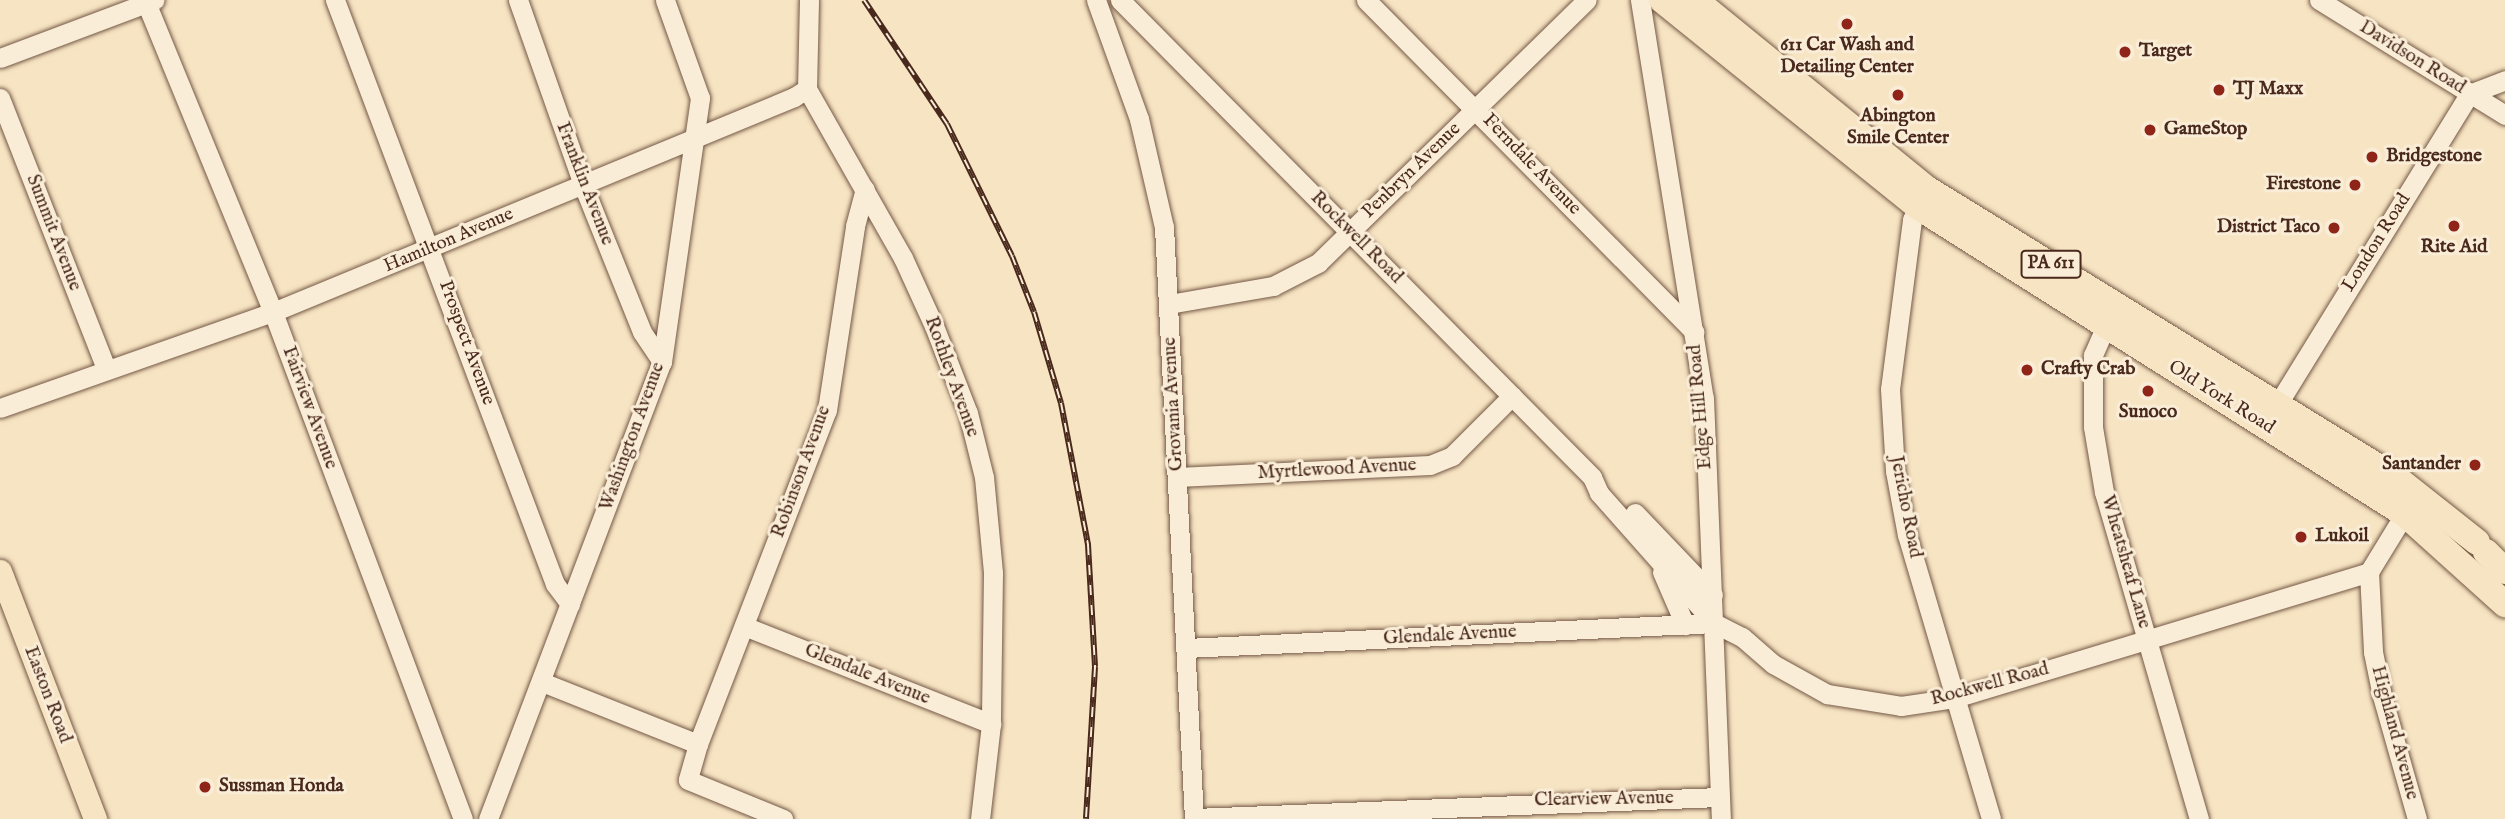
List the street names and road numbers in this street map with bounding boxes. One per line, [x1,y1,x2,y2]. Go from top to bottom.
street label: Davidson Road [2355,16,2469,100]
street label: Ferndale Avenue [1477,110,1585,220]
street label: Penbryn Avenue [1358,118,1466,224]
street label: Franklin Avenue [550,119,618,249]
street label: Summit Avenue [20,172,86,294]
street label: Rockwell Road [1305,187,1407,289]
street label: London Road [2338,190,2416,296]
street label: Hamilton Avenue [381,203,517,279]
road number: PA 611 [2020,250,2082,278]
street label: Prospect Avenue [433,278,499,408]
street label: Rothley Avenue [919,314,983,440]
street label: Grovania Avenue [1159,336,1189,472]
street label: Fairview Avenue [276,344,342,472]
street label: Edge Hill Road [1684,344,1718,470]
street label: Old York Road [2164,356,2278,440]
street label: Washington Avenue [596,360,670,514]
street label: Robinson Avenue [768,403,836,541]
street label: Myrtlewood Avenue [1257,454,1417,486]
street label: Jericho Road [1884,454,1926,560]
street label: Wheatsheaf Lane [2095,493,2155,631]
street label: Glendale Avenue [1383,621,1517,651]
street label: Glendale Avenue [801,639,933,711]
street label: Easton Road [18,643,76,747]
street label: Rockwell Road [1928,658,2052,712]
street label: Highland Avenue [2365,664,2423,802]
street label: Clearview Avenue [1534,787,1674,813]

